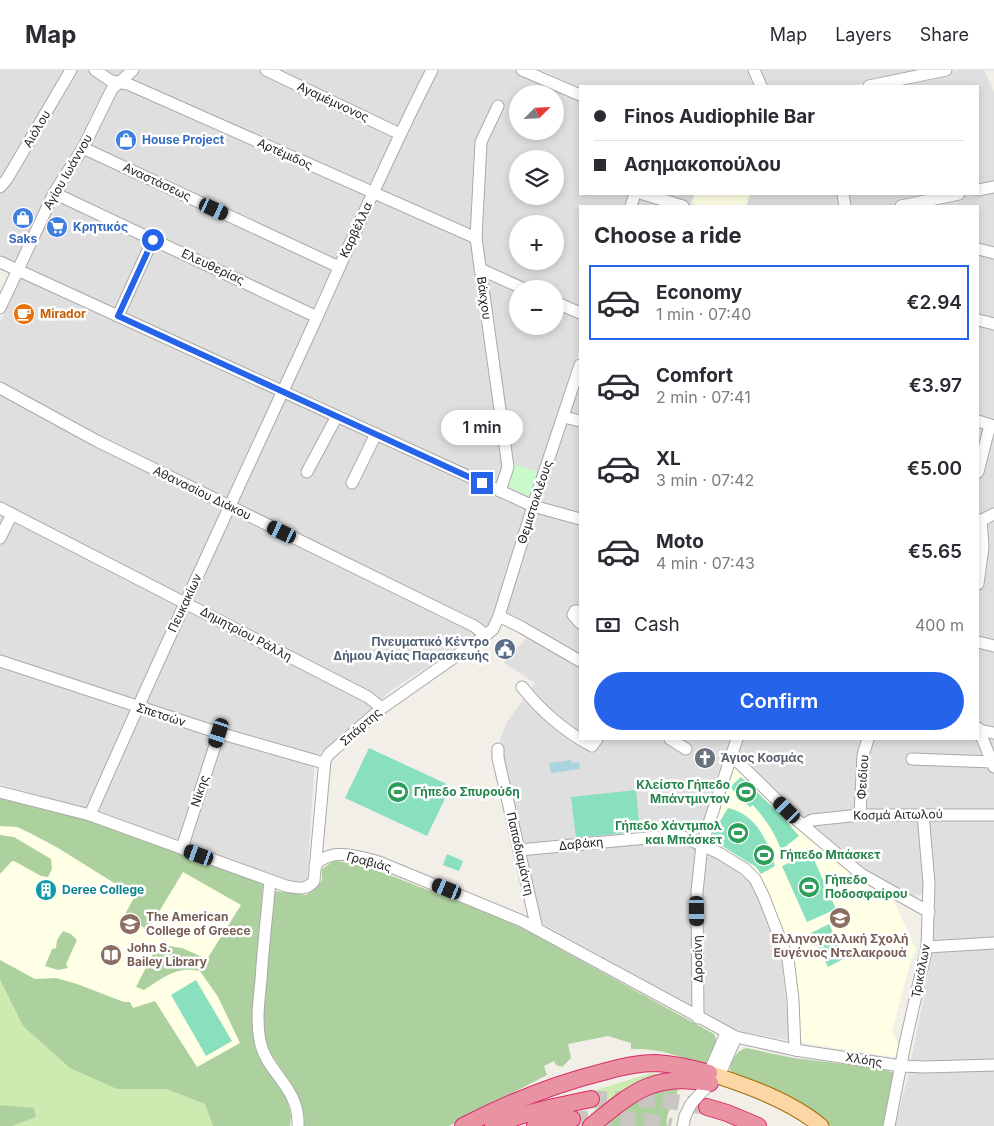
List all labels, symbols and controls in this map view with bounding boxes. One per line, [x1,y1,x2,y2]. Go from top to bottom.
text: Map [25,20,76,49]
text: Map [770,24,807,45]
text: Layers [835,24,892,45]
text: Share [920,24,969,45]
street label: Αγαμέμνονος [295,78,372,125]
north arrow [509,85,564,140]
map controls [509,85,564,335]
text: Finos Audiophile Bar [624,105,815,128]
street label: Αιόλου [20,107,54,150]
shop icon: House Project [114,128,138,152]
street label: Αγίου Ιωάννου [40,131,95,212]
place label: House Project [142,132,225,147]
street label: Αρτέμιδος [255,135,315,172]
button: layers [509,150,564,205]
text: Ασημακοπούλου [624,153,781,176]
street label: Αναστάσεως [121,159,194,204]
car [197,196,230,222]
street label: Καρβέλλα [336,199,375,260]
shop icon: Saks [11,206,35,230]
supermarket icon: Κρητικός [45,215,69,239]
button: + [509,215,564,270]
place label: Κρητικός [73,219,128,234]
text: Choose a ride [594,222,742,248]
route start [142,229,164,251]
place label: Saks [9,231,38,246]
street label: Ελευθερίας [179,245,247,288]
street label: Βάκχου [474,275,495,320]
button: − [509,280,564,335]
icon: car [596,280,641,325]
text: Economy [656,281,742,304]
text: €2.94 [907,291,962,314]
cafe icon: Mirador [12,302,36,326]
text: 1 min · 07:40 [656,304,751,324]
place label: Mirador [40,306,86,321]
icon: car [596,363,641,408]
text: Comfort [656,364,733,387]
text: €3.97 [909,374,962,397]
text: 2 min · 07:41 [656,387,751,407]
callout: 1 min [441,410,523,446]
text: 1 min [462,417,502,437]
icon: car [596,446,641,491]
text: XL [656,447,681,470]
text: €5.00 [907,457,962,480]
street label: Θεμιστοκλέους [514,458,555,546]
street label: Αθανασίου Διάκου [151,462,254,523]
text: 3 min · 07:42 [656,470,754,490]
route end [471,472,493,494]
car [265,519,298,545]
icon: car [596,529,641,574]
text: Moto [656,530,704,553]
text: €5.65 [908,540,962,563]
text: 4 min · 07:43 [656,553,755,573]
street label: Πευκακίων [164,571,205,635]
street label: Δημητρίου Ράλλη [198,603,295,664]
icon: cash [594,611,622,639]
text: Cash [634,613,680,636]
text: 400 m [915,615,964,635]
place label: Πνευματικό Κέντρο Δήμου Αγίας Παρασκευής [333,634,489,663]
public building icon: Πνευματικό Κέντρο Δήμου Αγίας Παρασκευής [493,637,517,661]
button: Confirm [594,672,964,730]
street label: Σπετσών [135,700,188,730]
street label: Σπάρτης [337,704,385,749]
car [207,716,230,750]
church icon: Άγιος Κοσμάς [693,746,717,770]
place label: Άγιος Κοσμάς [721,750,804,765]
street label: Φειδίου [853,754,872,800]
street label: Νίκης [187,773,212,809]
place label: Κλείστο Γήπεδο Μπάντμιντον [636,777,731,806]
sports icon: Γήπεδο Σπυρούδη [386,780,410,804]
sports icon: Κλείστο Γήπεδο Μπάντμιντον [734,780,758,804]
place label: Γήπεδο Σπυρούδη [414,784,520,799]
car [771,794,802,826]
street label: Κοσμά Αιτωλού [853,806,943,823]
street label: Παπαδιαμάντη [504,811,537,897]
place label: Γήπεδο Χάντμπολ και Μπάσκετ [615,818,723,847]
sports icon: Γήπεδο Χάντμπολ και Μπάσκετ [726,821,750,845]
street label: Δαβάκη [558,834,604,853]
car [182,843,215,867]
sports icon: Γήπεδο Μπάσκετ [752,843,776,867]
place label: Γήπεδο Μπάσκετ [780,847,880,862]
street label: Γραβιάς [345,848,393,875]
place label: Γήπεδο Ποδοσφαίρου [825,872,907,901]
sports icon: Γήπεδο Ποδοσφαίρου [797,875,821,899]
car [430,876,463,902]
building icon: Deree College [34,878,58,902]
place label: Deree College [62,882,144,897]
car [689,896,704,926]
school or university icon: Ελληνογαλλική Σχολή Ευγένιος Ντελακρουά [828,906,852,930]
place label: The American College of Greece [146,909,251,938]
school or university icon: The American College of Greece [118,912,142,936]
place label: Ελληνογαλλική Σχολή Ευγένιος Ντελακρουά [771,931,909,960]
street label: Δροσίνη [690,935,705,983]
place label: John S. Bailey Library [127,940,208,969]
street label: Τρικάλων [908,942,933,999]
library icon: John S. Bailey Library [99,943,123,967]
street label: Χλόης [845,1049,884,1070]

